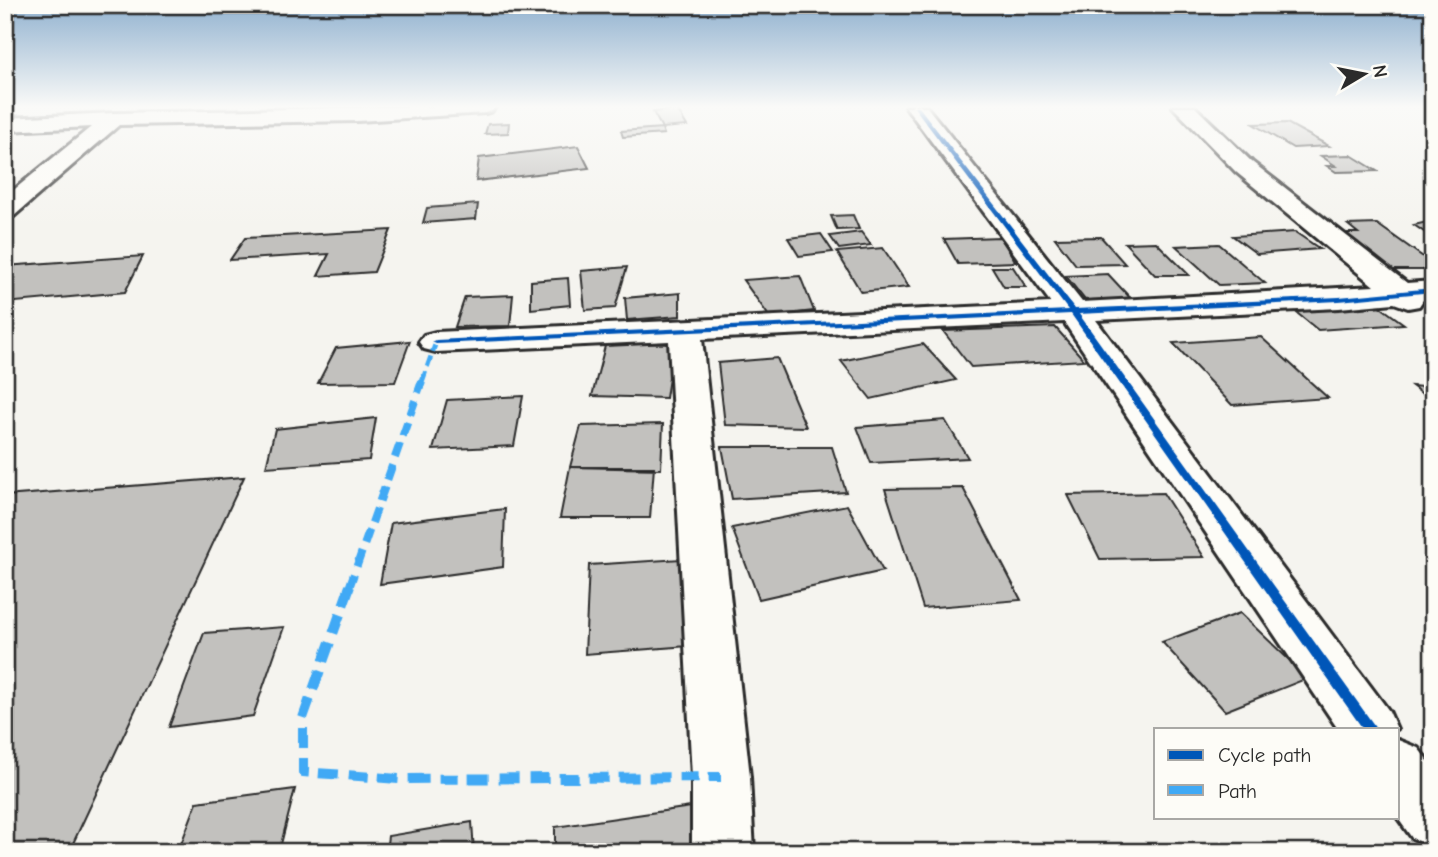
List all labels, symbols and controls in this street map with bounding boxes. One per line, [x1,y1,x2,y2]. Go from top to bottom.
north arrow [1330,38,1400,108]
text: N [1368,63,1392,79]
legend [1154,728,1400,818]
text: Cycle path [1218,743,1311,767]
text: Path [1218,779,1257,803]

